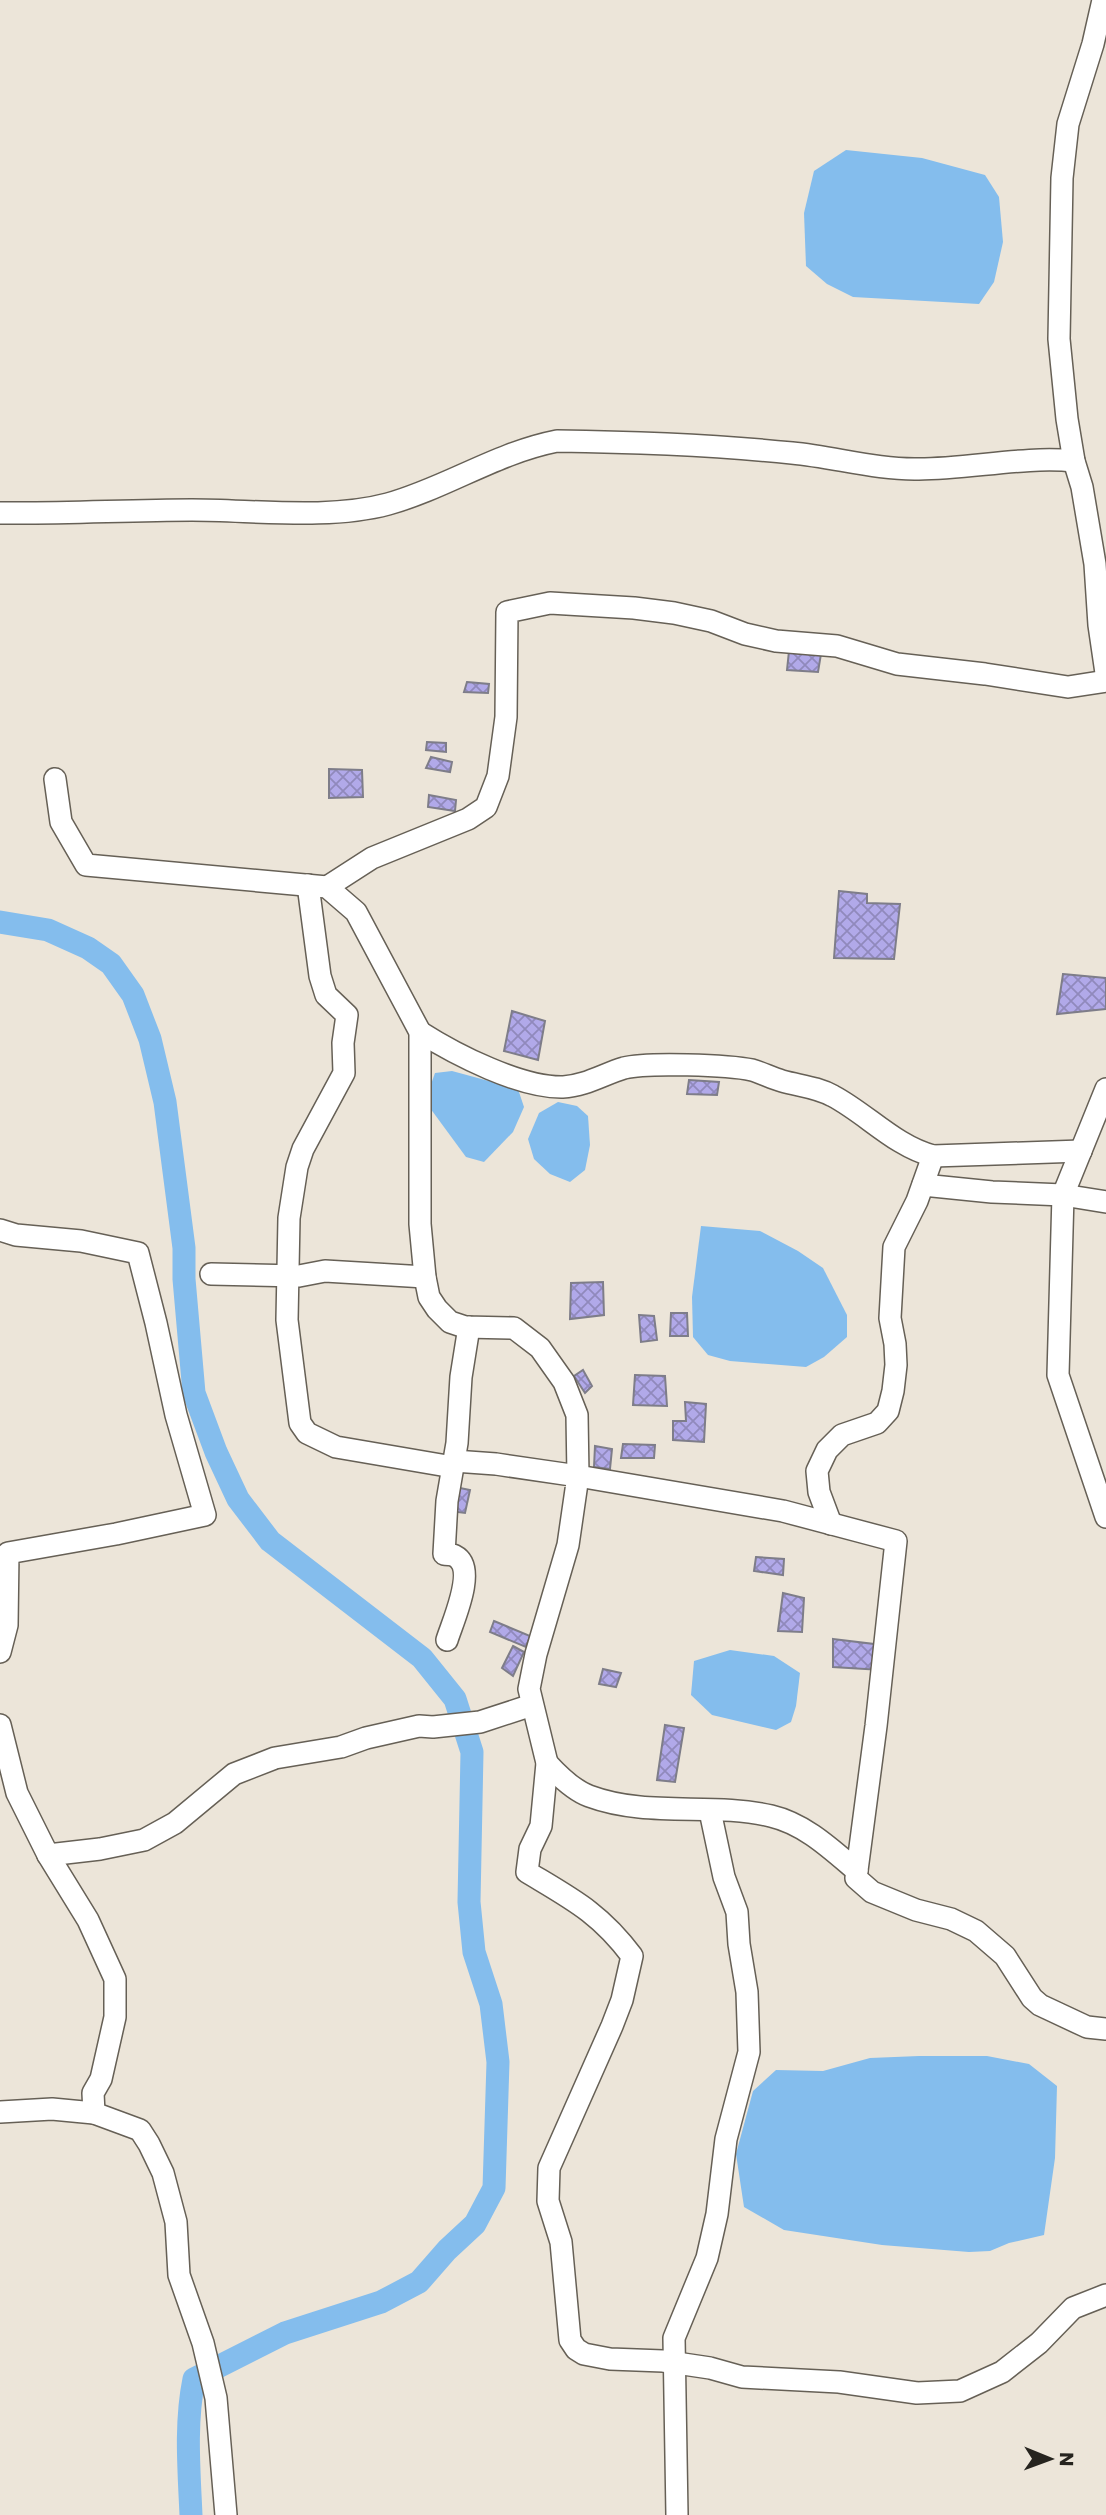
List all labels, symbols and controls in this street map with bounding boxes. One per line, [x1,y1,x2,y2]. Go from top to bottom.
north arrow [1015,2424,1085,2494]
text: N [1053,2452,1080,2467]

